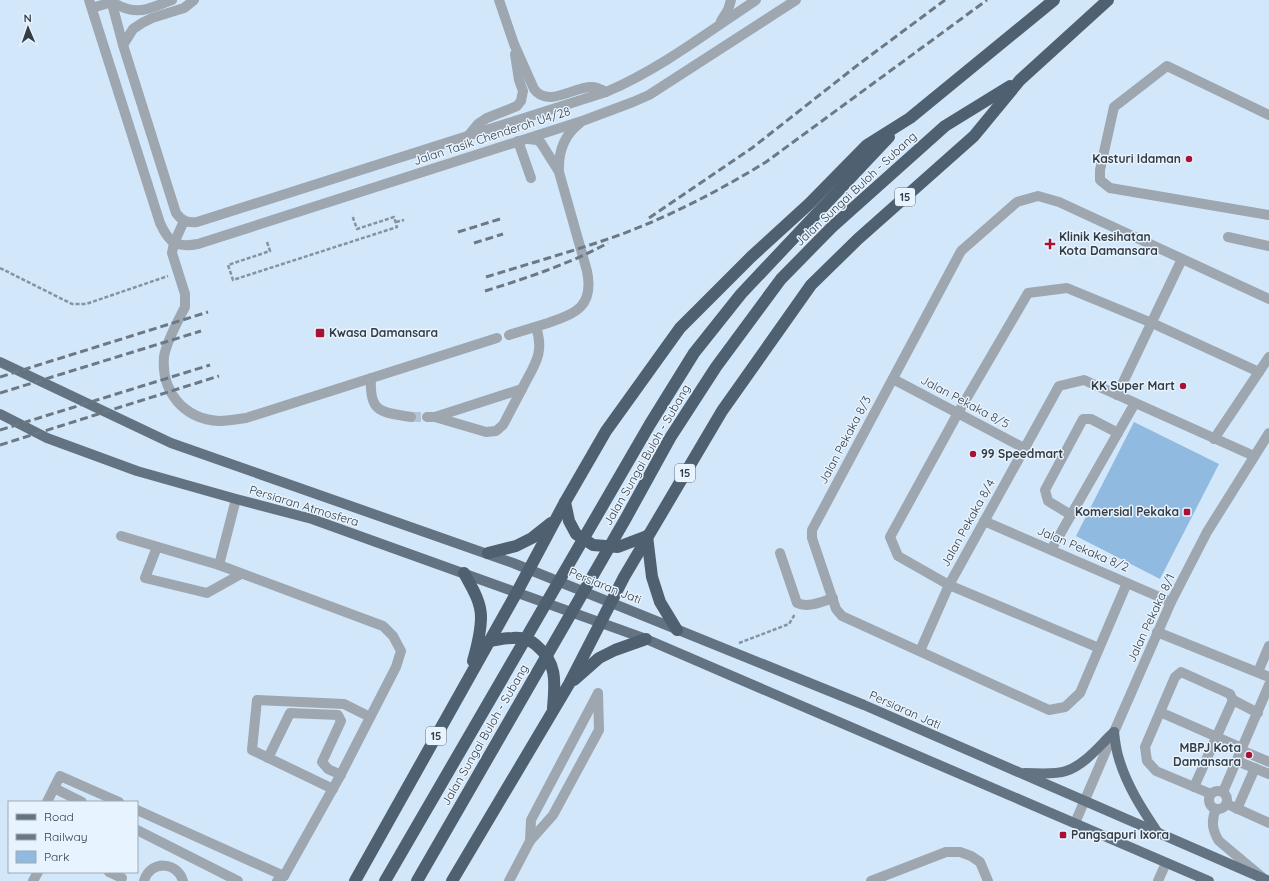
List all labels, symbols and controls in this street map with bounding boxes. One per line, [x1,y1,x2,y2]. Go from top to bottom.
north arrow [8,8,48,48]
text: N [23,11,32,25]
street label: Jalan Tasik Chenderoh U4/28 [412,103,572,168]
street label: Jalan Sungai Buloh - Subang [792,128,919,249]
place label: Kasturi Idaman [1092,151,1181,166]
marker: Kasturi Idaman [1184,154,1194,164]
road number: 15 [895,188,915,206]
place label: Klinik Kesihatan Kota Damansara [1059,229,1158,258]
marker: Klinik Kesihatan Kota Damansara [1044,238,1056,250]
place label: Kwasa Damansara [329,325,438,340]
marker: Kwasa Damansara [314,327,326,339]
street label: Jalan Pekaka 8/5 [918,372,1012,431]
place label: KK Super Mart [1091,378,1175,393]
street label: Jalan Sungai Buloh - Subang [600,381,693,528]
marker: KK Super Mart [1178,381,1188,391]
street label: Jalan Pekaka 8/3 [815,393,874,486]
place label: 99 Speedmart [981,446,1063,461]
marker: 99 Speedmart [968,449,978,459]
road number: 15 [675,464,695,482]
street label: Jalan Pekaka 8/4 [937,476,998,569]
street label: Persiaran Atmosfera [248,482,361,529]
place label: Komersial Pekaka [1075,504,1179,519]
marker: Komersial Pekaka [1182,507,1192,517]
street label: Jalan Pekaka 8/2 [1035,522,1132,575]
street label: Persiaran Jati [567,564,644,607]
street label: Jalan Pekaka 8/1 [1123,571,1178,664]
street label: Jalan Sungai Buloh - Subang [438,661,531,808]
street label: Persiaran Jati [867,687,943,732]
road number: 15 [426,727,446,745]
place label: MBPJ Kota Damansara [1173,740,1241,769]
marker: MBPJ Kota Damansara [1244,750,1254,760]
legend [8,801,138,873]
text: Road [44,809,74,824]
place label: Pangsapuri Ixora [1071,827,1169,842]
text: Railway [44,829,88,844]
marker: Pangsapuri Ixora [1058,830,1068,840]
text: Park [44,849,69,864]

